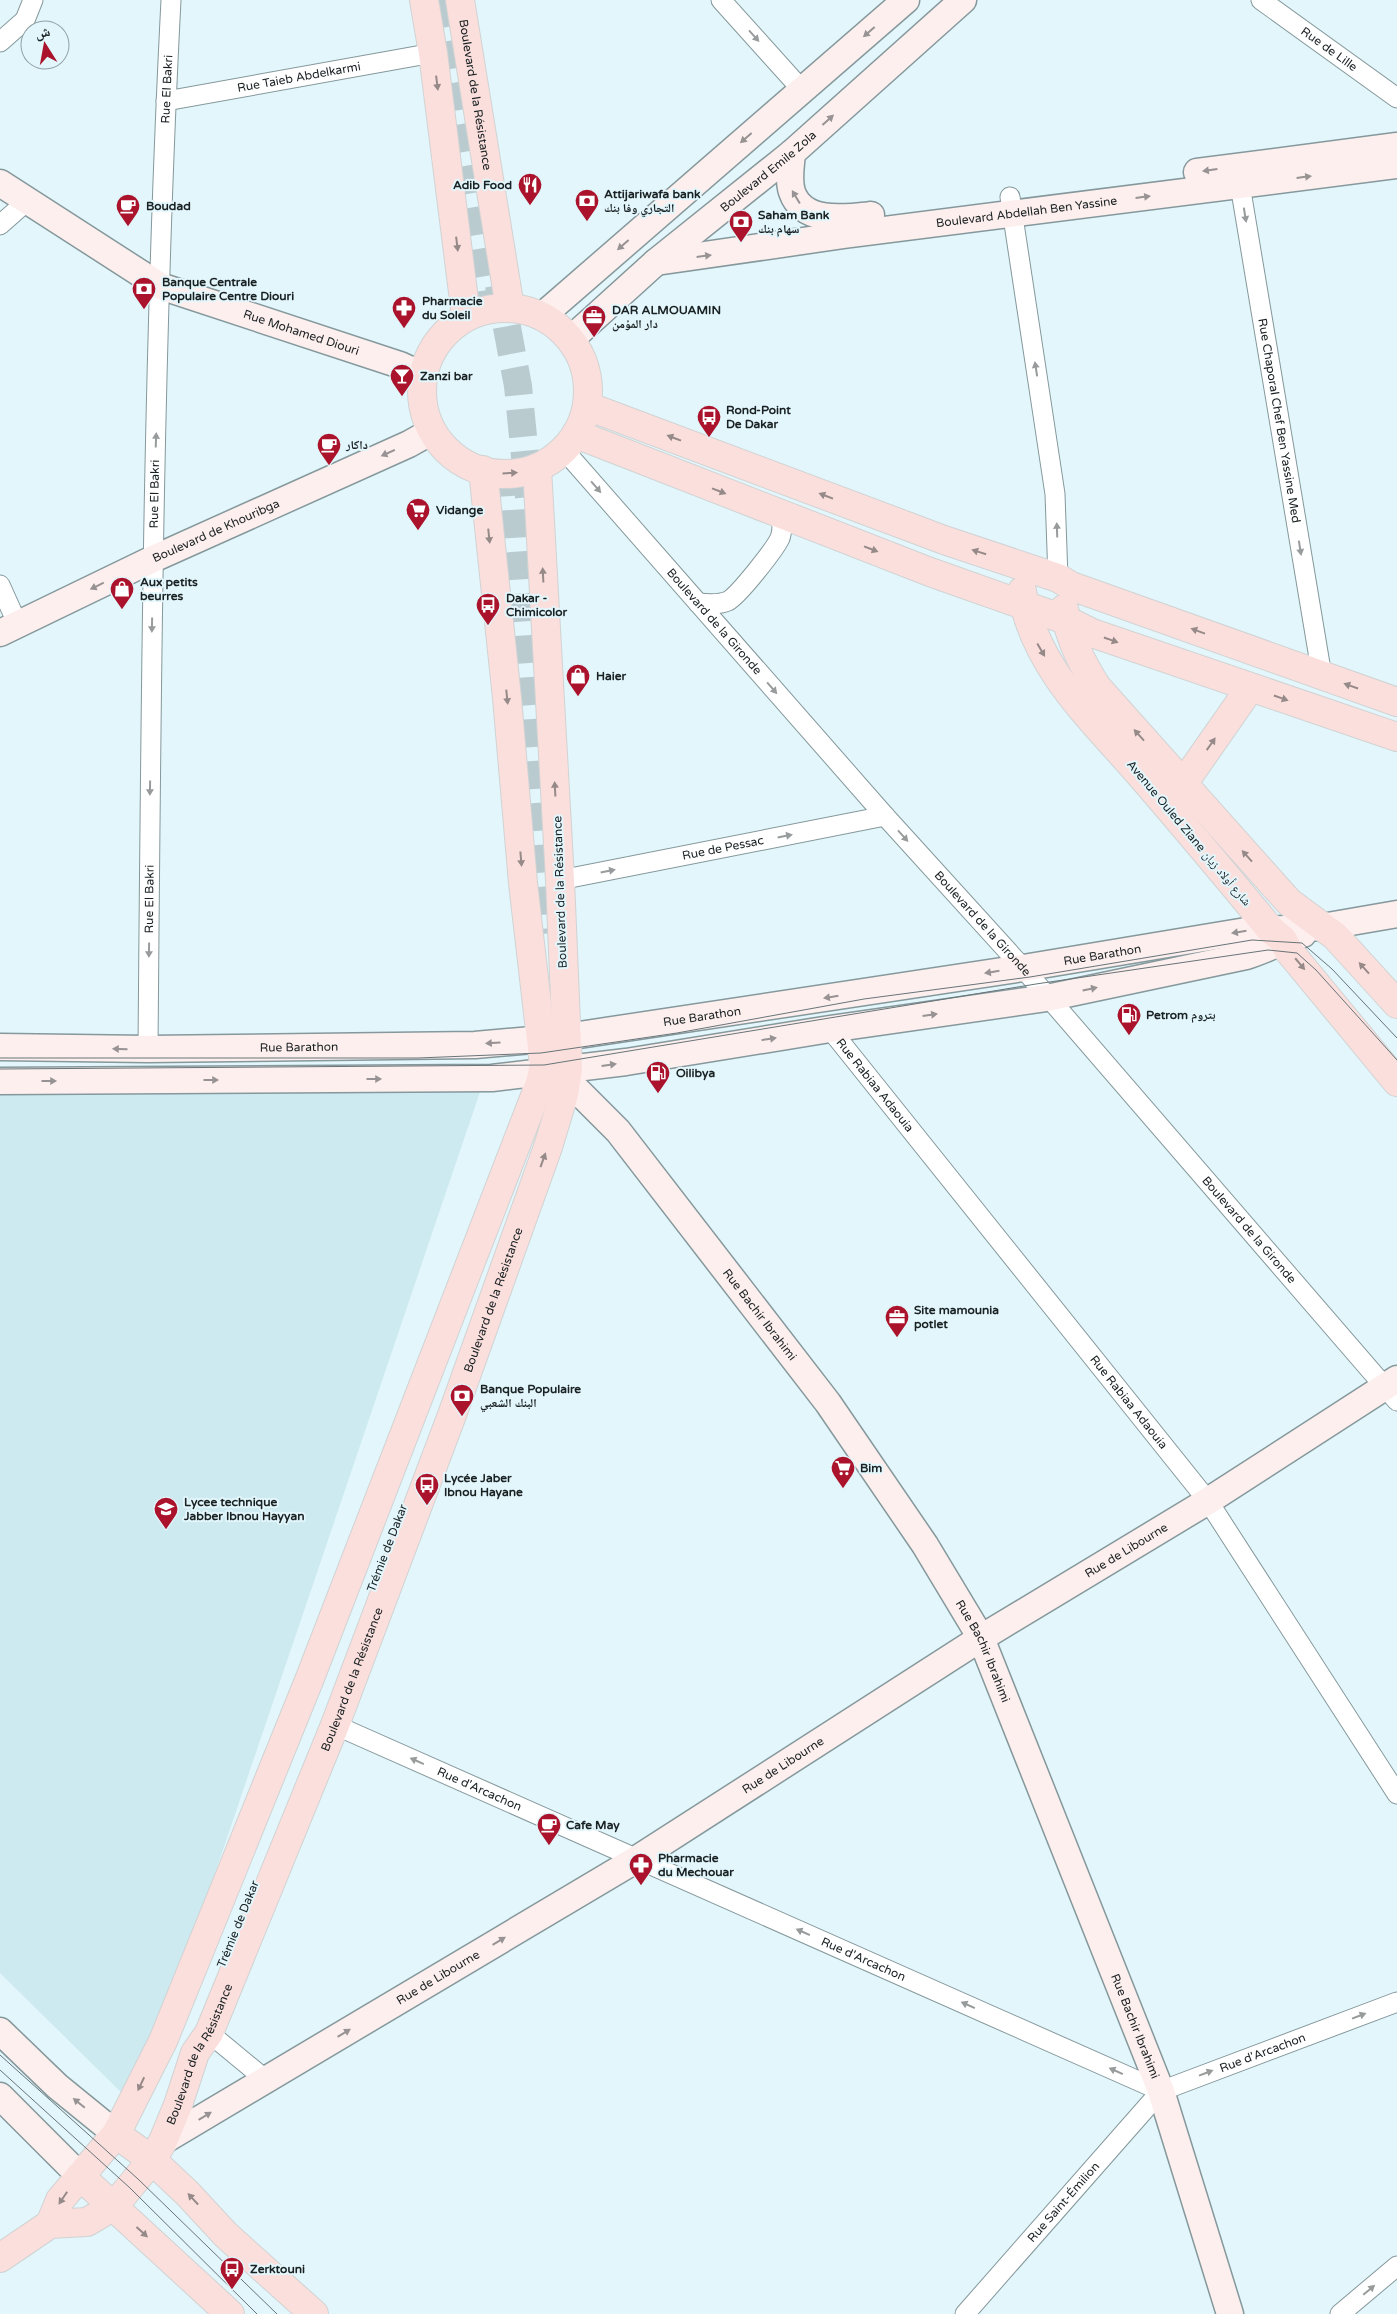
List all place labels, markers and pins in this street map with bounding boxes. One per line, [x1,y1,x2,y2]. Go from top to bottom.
restaurant icon: Adib Food [517,172,543,206]
place label: Adib Food [453,178,512,192]
place label: Attijariwafa bank التجاري وفا بنك [604,187,701,218]
bank icon: Attijariwafa bank التجاري وفا بنك [574,188,600,222]
cafe icon: Boudad [115,193,141,227]
place label: Boudad [146,199,191,213]
place label: Saham Bank سهام بنك [758,208,830,237]
bank icon: Saham Bank سهام بنك [728,209,754,243]
place label: Banque Centrale Populaire Centre Diouri [162,275,294,304]
bank icon: Banque Centrale Populaire Centre Diouri [131,276,157,310]
place label: Pharmacie du Soleil [422,294,483,322]
pharmacy icon: Pharmacie du Soleil [391,295,417,329]
place label: DAR ALMOUAMIN دار المؤمن [612,303,721,332]
office icon: DAR ALMOUAMIN دار المؤمن [581,304,607,338]
bar icon: Zanzi bar [389,363,415,397]
place label: Zanzi bar [420,369,473,383]
place label: Rond-Point De Dakar [726,403,791,431]
bus stop icon: Rond-Point De Dakar [696,404,722,438]
cafe icon: داكار [316,432,342,466]
place label: داكار [345,438,368,452]
supermarket icon: Vidange [405,497,431,531]
place label: Vidange [436,503,483,518]
place label: Aux petits beurres [140,575,198,603]
shop icon: Aux petits beurres [109,576,135,610]
place label: Dakar - Chimicolor [506,591,568,619]
bus stop icon: Dakar - Chimicolor [475,592,501,626]
shop icon: Haier [565,663,591,697]
place label: Haier [596,669,627,683]
fuel station icon: Petrom بتروم [1116,1002,1142,1036]
place label: Petrom بتروم [1146,1008,1215,1023]
fuel station icon: Oilibya [645,1060,671,1094]
place label: Oilibya [676,1066,715,1081]
place label: Site mamounia potlet [914,1303,999,1332]
office icon: Site mamounia potlet [884,1304,910,1338]
place label: Banque Populaire البنك الشعبي [480,1382,581,1413]
bank icon: Banque Populaire البنك الشعبي [449,1383,475,1417]
supermarket icon: Bim [830,1455,856,1489]
place label: Bim [860,1461,882,1475]
place label: Lycée Jaber Ibnou Hayane [444,1471,523,1500]
bus stop icon: Lycée Jaber Ibnou Hayane [414,1472,440,1506]
place label: Lycee technique Jabber Ibnou Hayyan [183,1495,304,1524]
school or university icon: Lycee technique Jabber Ibnou Hayyan [153,1496,179,1530]
cafe icon: Cafe May [536,1812,562,1846]
place label: Cafe May [566,1818,620,1833]
place label: Pharmacie du Mechouar [658,1851,734,1879]
pharmacy icon: Pharmacie du Mechouar [628,1852,654,1886]
bus stop icon: Zerktouni [219,2256,245,2290]
place label: Zerktouni [250,2262,305,2276]

